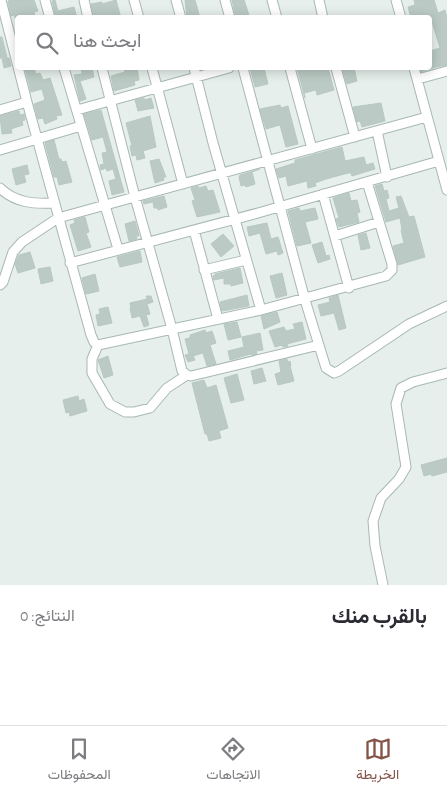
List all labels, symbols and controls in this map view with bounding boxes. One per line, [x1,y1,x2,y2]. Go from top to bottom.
search box [15,15,432,70]
icon: search [33,29,61,57]
text: ابحث هنا [73,32,141,51]
text: بالقرب منك [332,606,427,627]
text: النتائج: 0 [20,608,75,624]
tab: المحفوظات [48,735,111,787]
tab: الاتجاهات [206,735,261,787]
tab: الخريطة [356,735,399,787]

